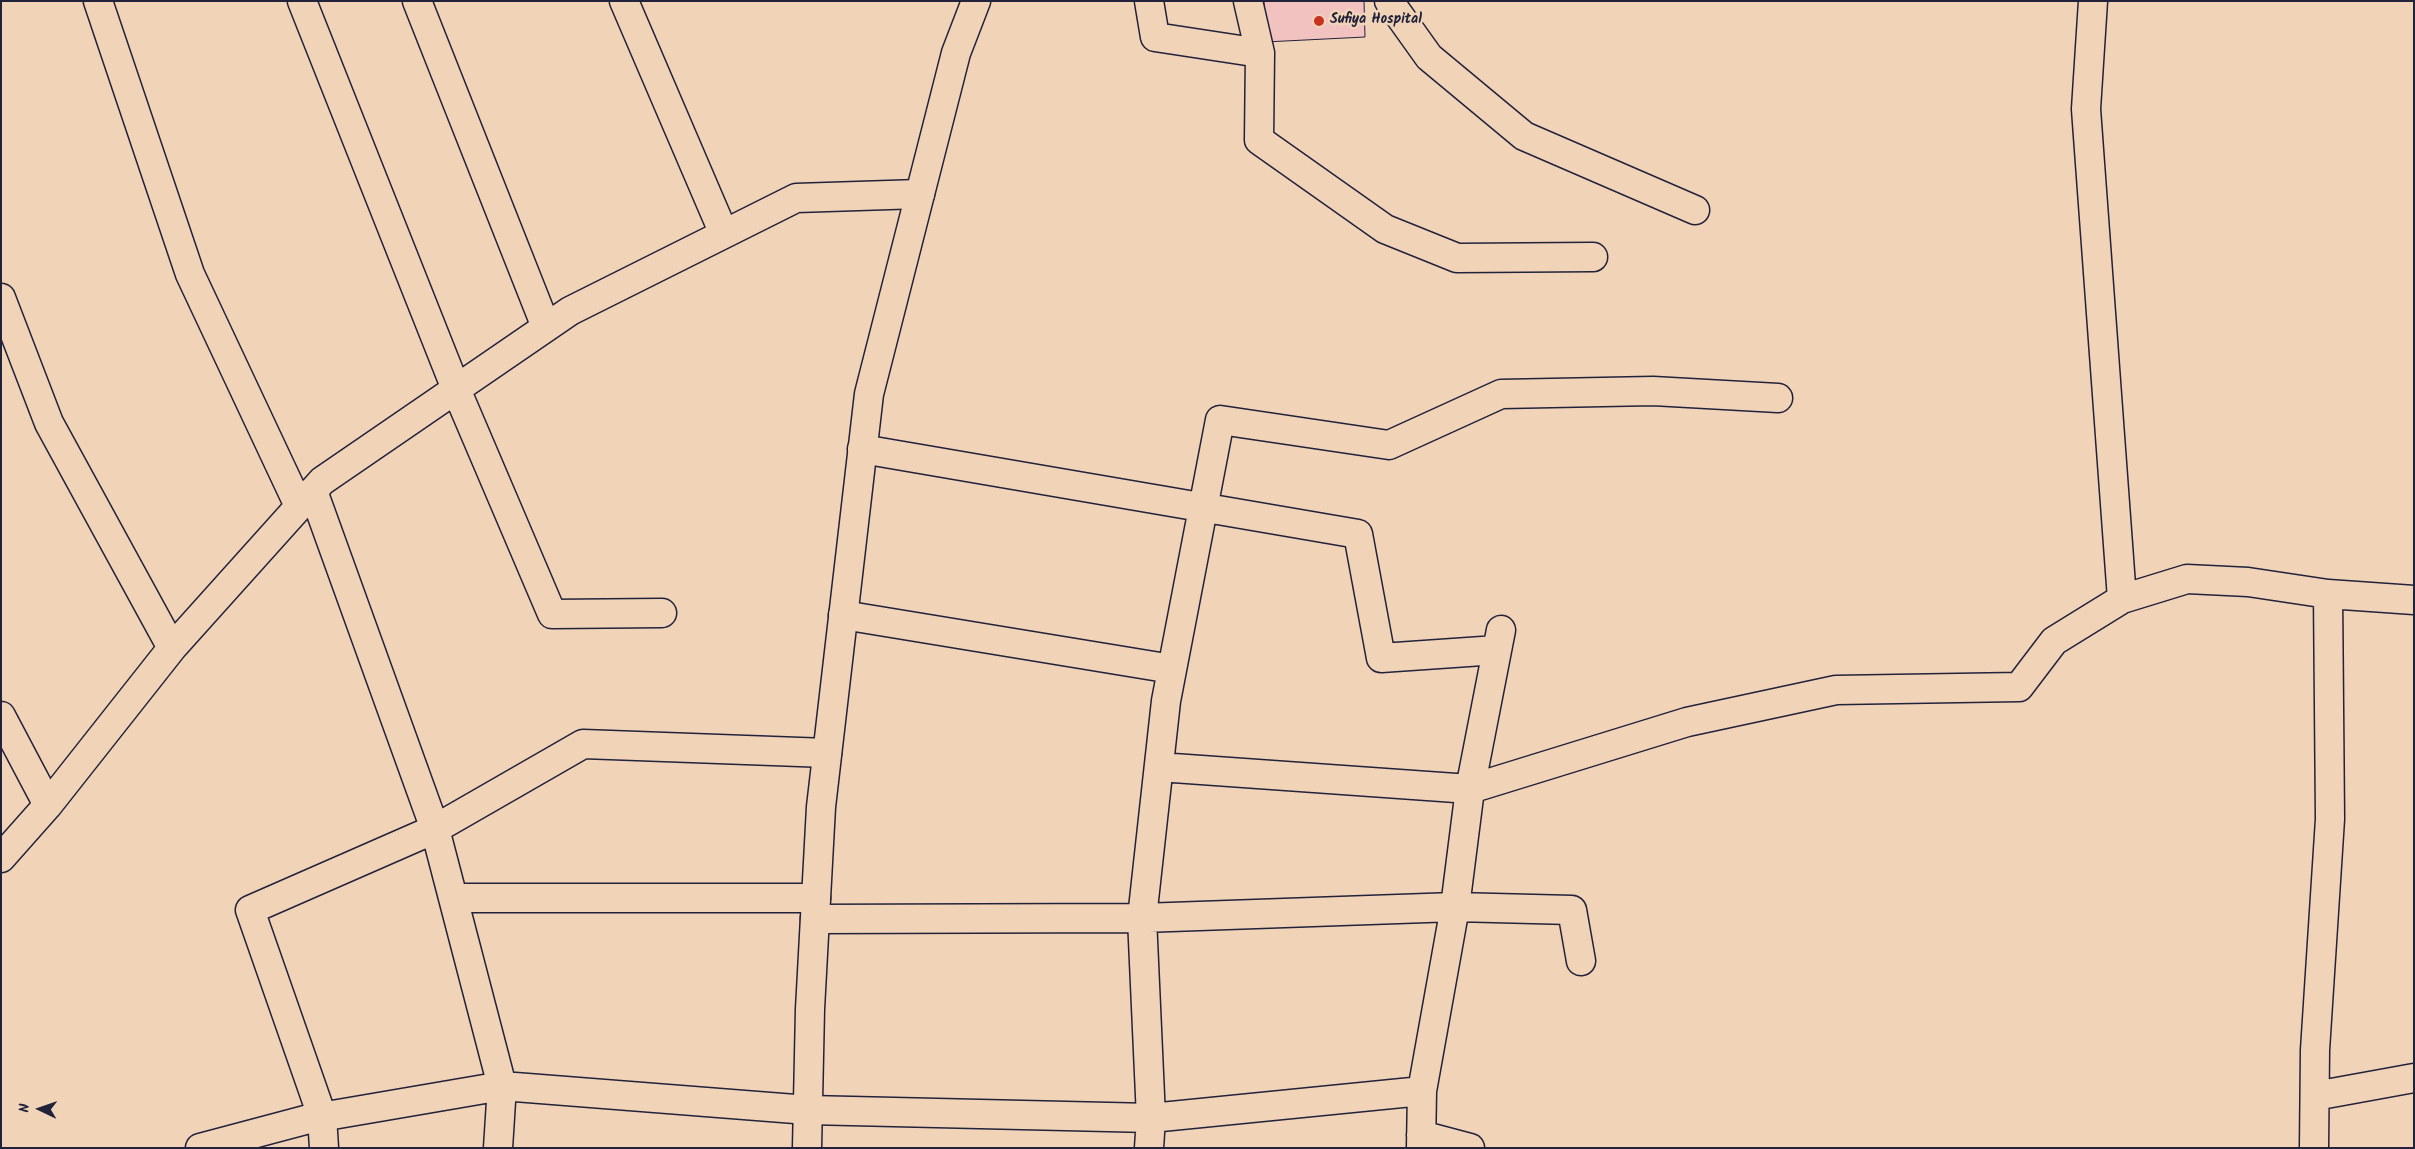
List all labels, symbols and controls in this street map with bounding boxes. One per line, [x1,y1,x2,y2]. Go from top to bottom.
place label: Sufiya Hospital [1330,13,1422,29]
marker: Sufiya Hospital [1312,14,1326,28]
north arrow [15,1084,65,1134]
text: N [14,1103,36,1113]

